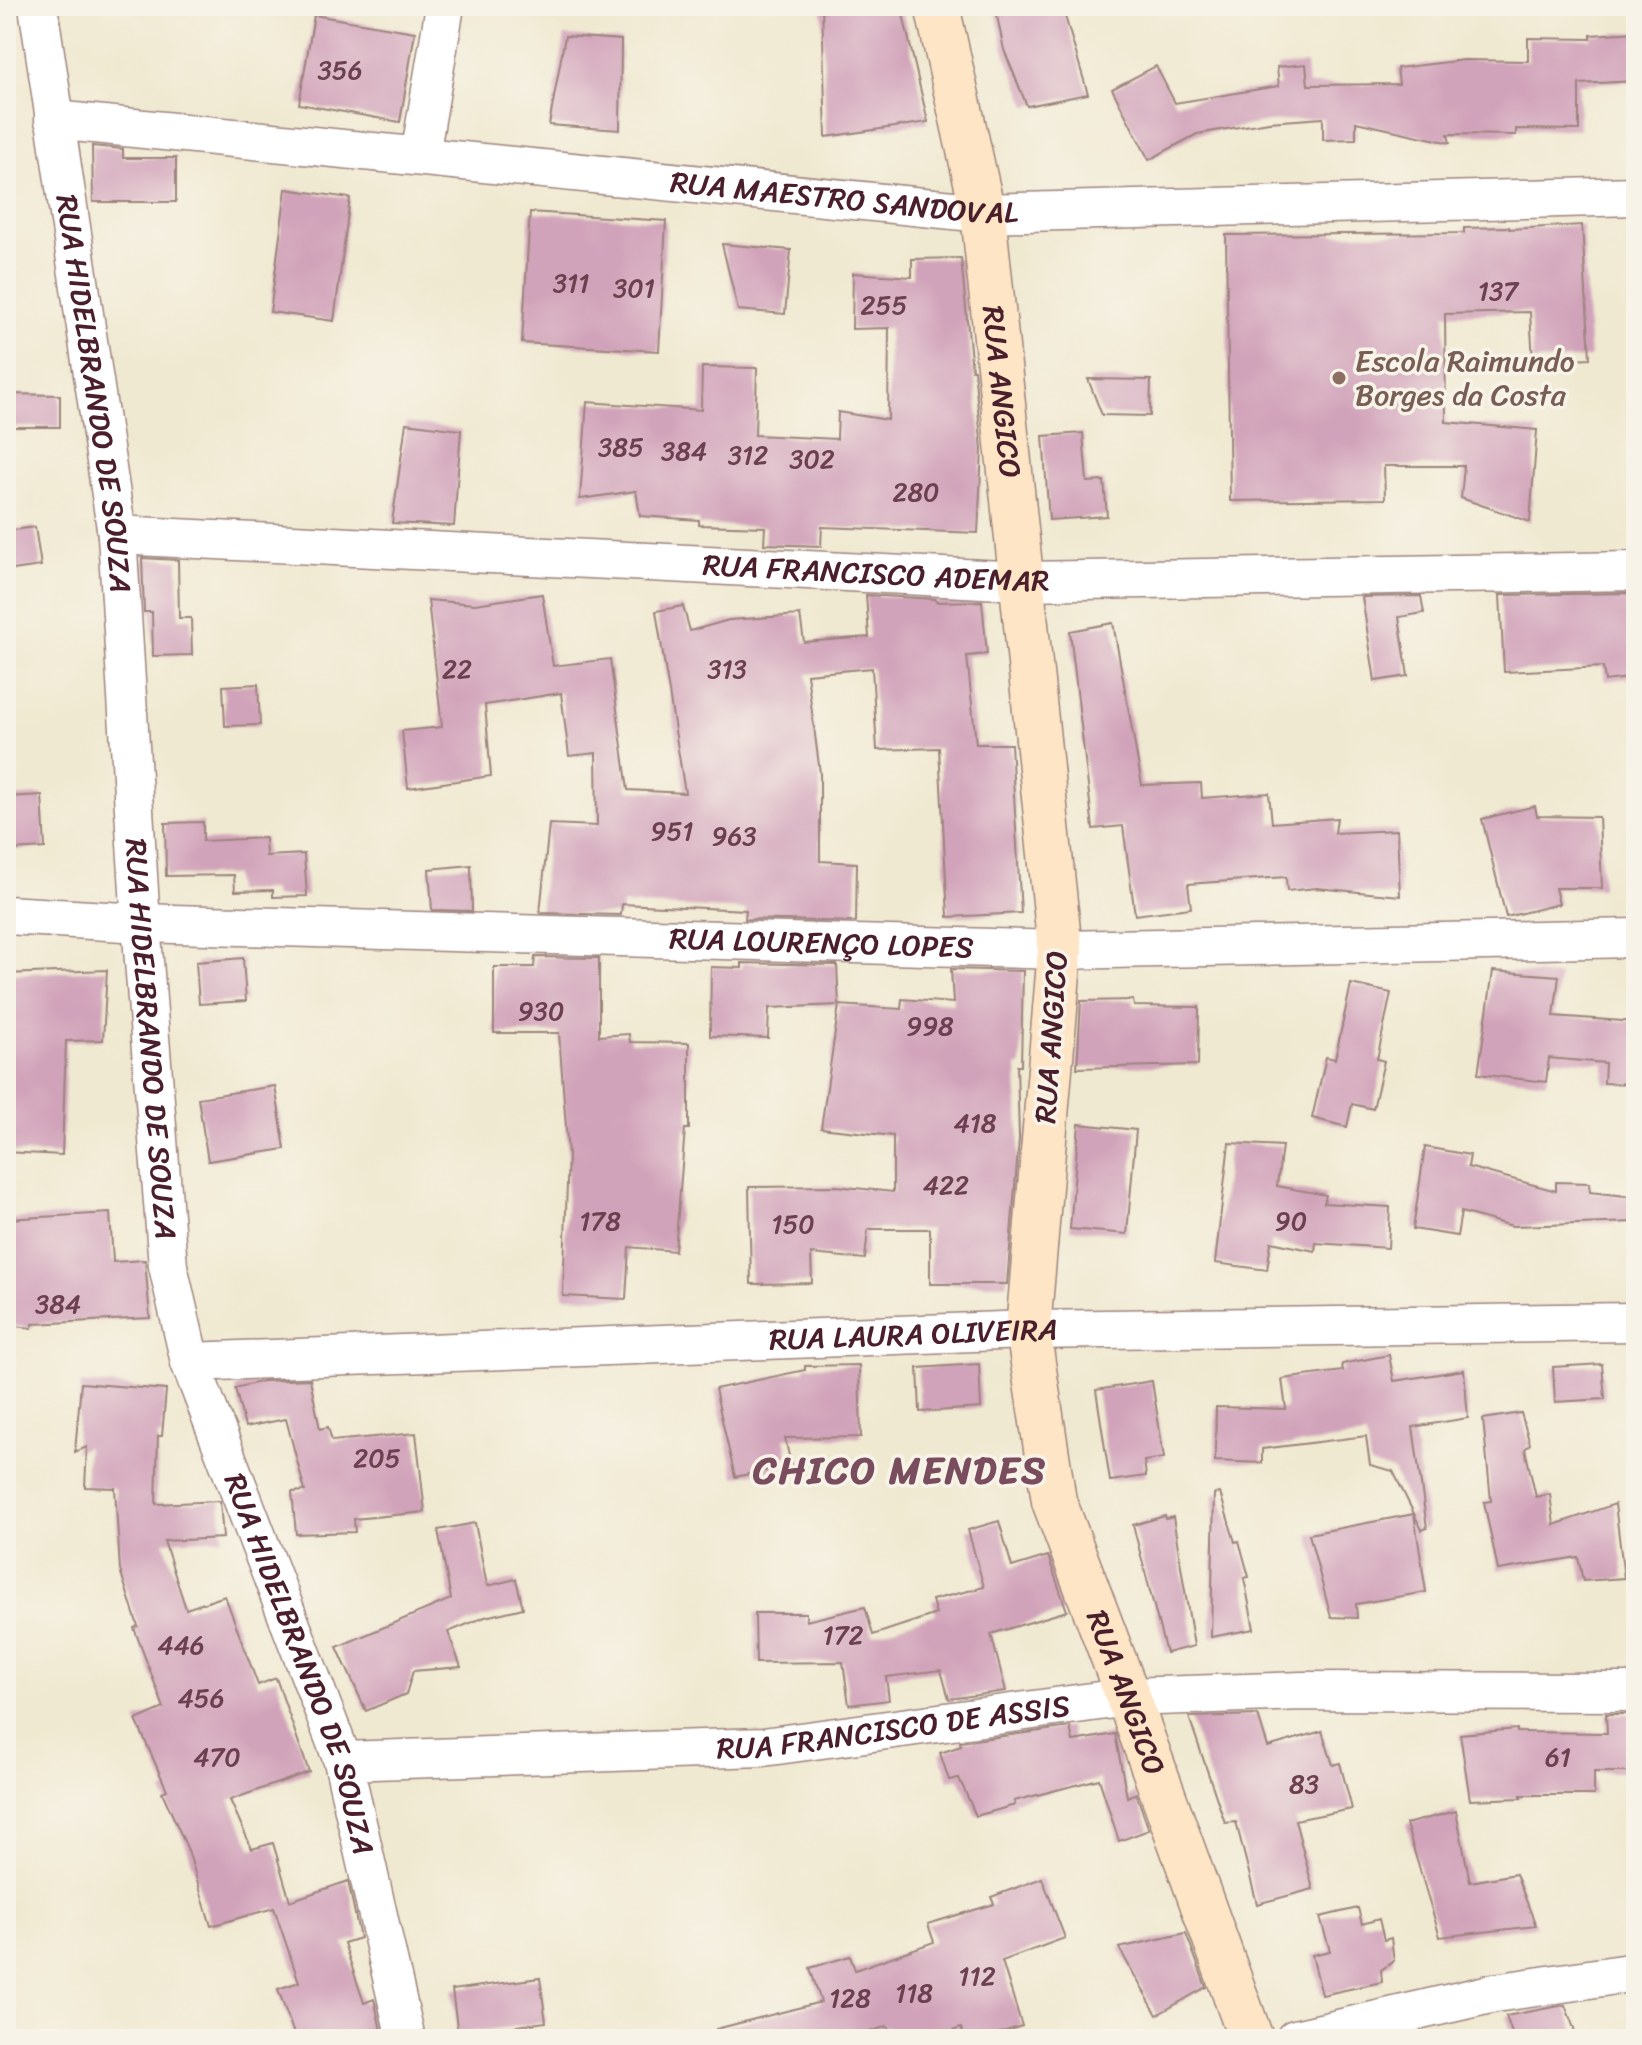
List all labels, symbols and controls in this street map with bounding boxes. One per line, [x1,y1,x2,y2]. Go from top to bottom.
house number: 356 [318,47,362,93]
street label: RUA MAESTRO SANDOVAL [668,155,1019,240]
street label: RUA HIDELBRANDO DE SOUZA [39,191,148,595]
house number: 311 [553,260,589,306]
house number: 301 [613,265,655,311]
house number: 137 [1478,268,1520,314]
house number: 255 [861,282,907,328]
street label: RUA ANGICO [966,303,1038,481]
place label: Escola Raimundo Borges da Costa [1355,334,1575,422]
marker: Escola Raimundo Borges da Costa [1330,369,1348,387]
house number: 385 [598,424,644,470]
house number: 384 [661,428,707,474]
house number: 312 [728,432,768,478]
house number: 302 [789,436,835,482]
house number: 280 [892,469,940,515]
street label: RUA FRANCISCO ADEMAR [701,538,1050,608]
house number: 22 [442,646,472,692]
house number: 313 [707,646,747,692]
house number: 951 [650,808,694,854]
house number: 963 [711,813,757,859]
street label: RUA HIDELBRANDO DE SOUZA [109,837,193,1242]
street label: RUA LOURENÇO LOPES [669,912,975,974]
street label: RUA ANGICO [1018,949,1084,1125]
house number: 930 [518,988,564,1034]
house number: 998 [906,1003,954,1049]
house number: 418 [953,1100,997,1146]
house number: 422 [923,1162,969,1208]
house number: 178 [579,1198,621,1244]
house number: 90 [1275,1198,1307,1244]
house number: 150 [771,1201,815,1247]
house number: 384 [35,1281,81,1327]
street label: RUA LAURA OLIVEIRA [768,1303,1058,1367]
house number: 205 [353,1435,401,1481]
district label: CHICO MENDES [752,1437,1047,1504]
street label: RUA HIDELBRANDO DE SOUZA [208,1465,390,1860]
street label: RUA ANGICO [1070,1602,1181,1783]
house number: 172 [822,1612,864,1658]
house number: 446 [157,1622,205,1668]
house number: 456 [178,1675,224,1721]
street label: RUA FRANCISCO DE ASSIS [716,1678,1074,1776]
house number: 470 [193,1734,241,1780]
house number: 61 [1545,1734,1571,1780]
house number: 83 [1289,1761,1319,1807]
house number: 112 [958,1953,996,1999]
house number: 118 [895,1970,933,2016]
house number: 128 [829,1975,871,2021]

